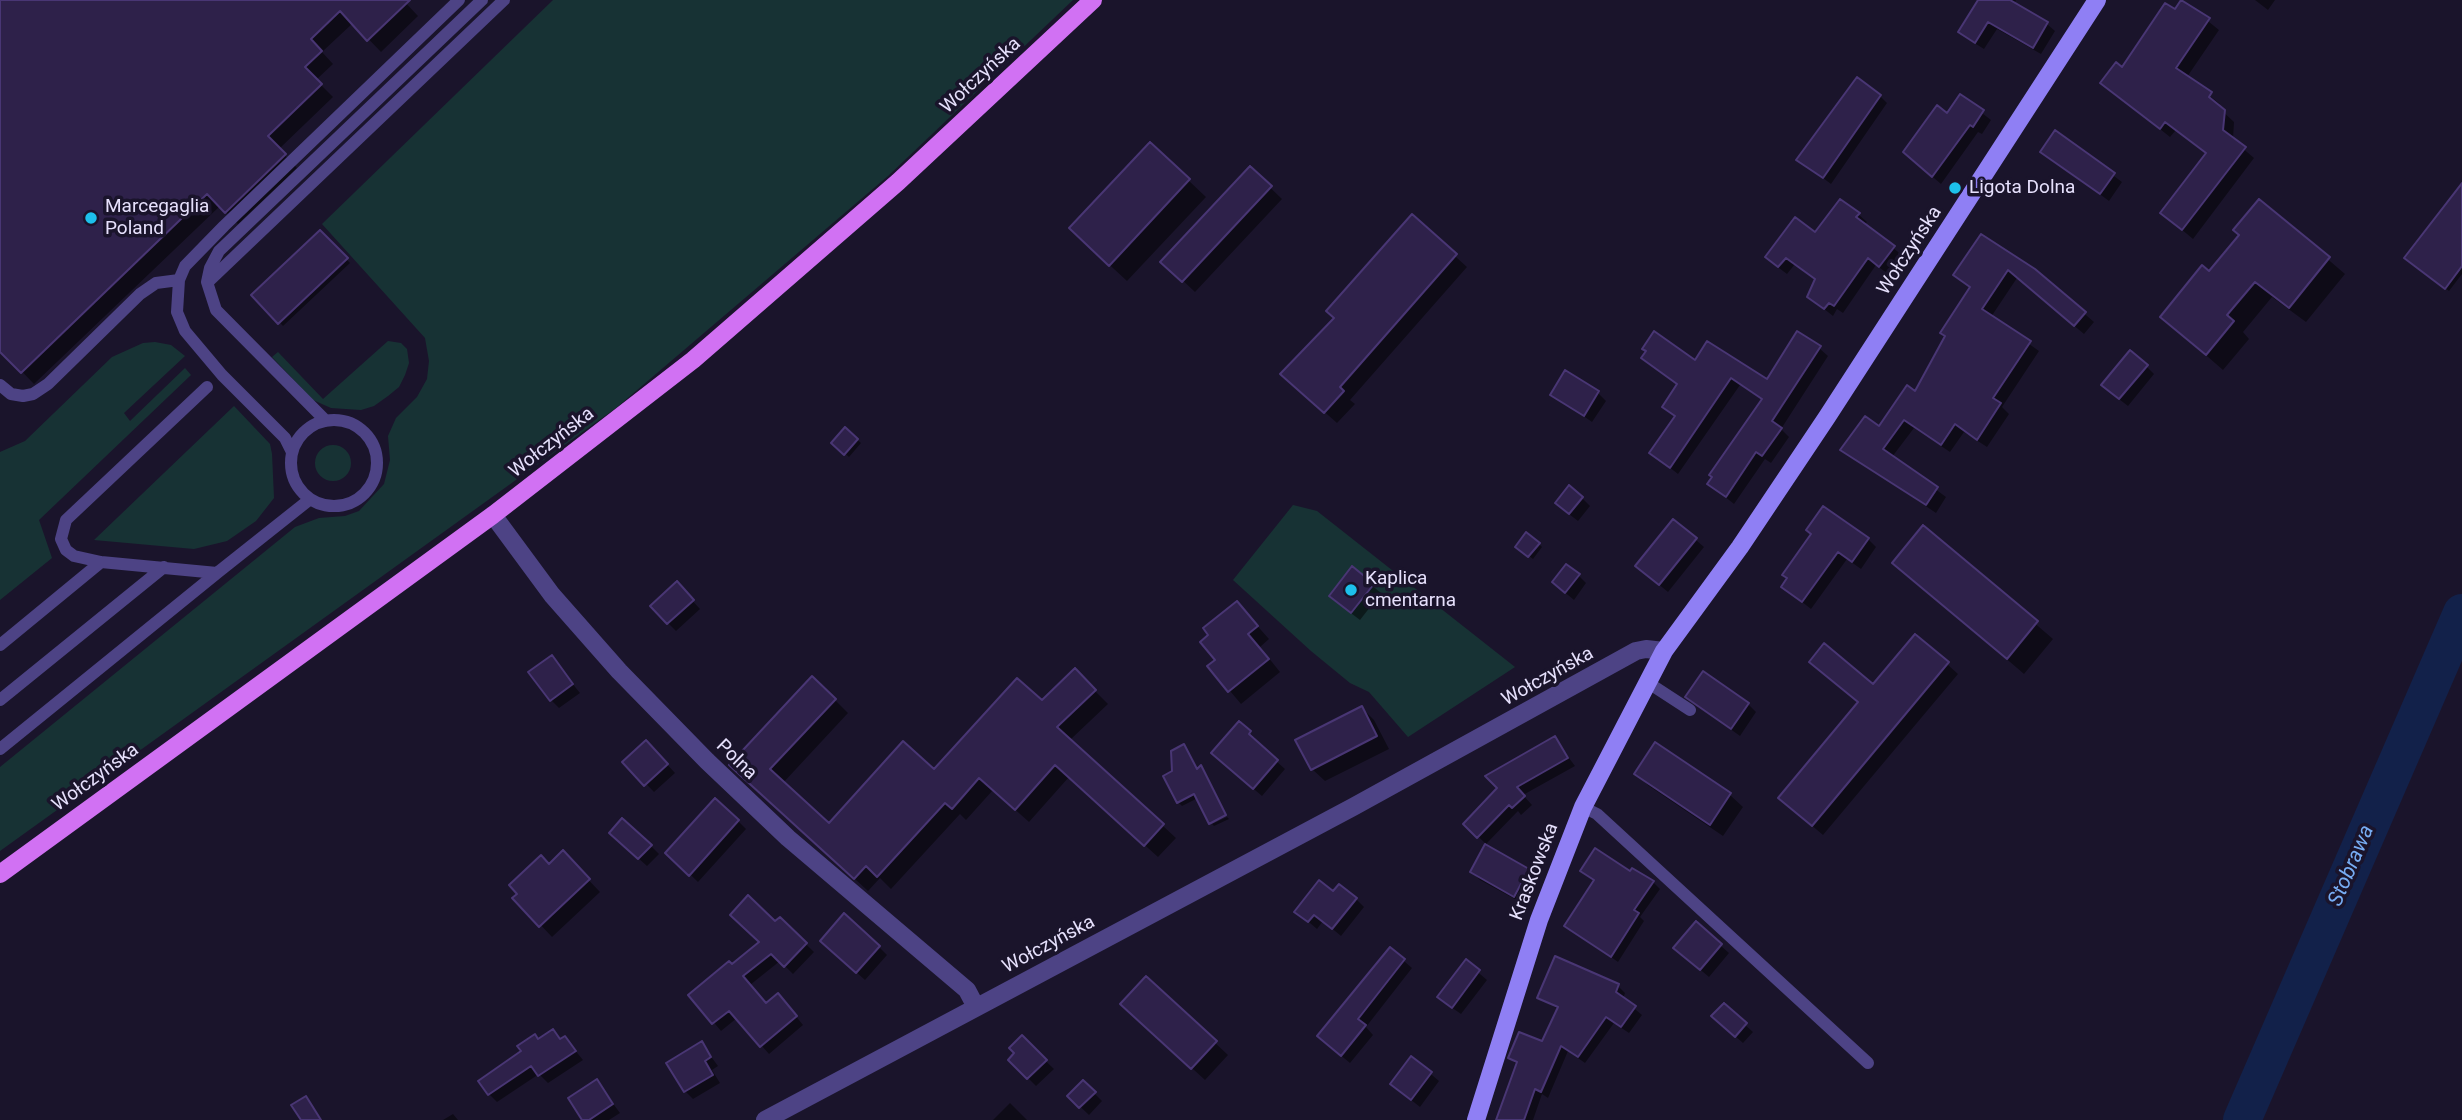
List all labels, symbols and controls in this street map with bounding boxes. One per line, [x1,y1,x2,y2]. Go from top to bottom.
street label: Wołczyńska [936,33,1026,119]
place label: Ligota Dolna [1969,177,2075,199]
marker: Ligota Dolna [1947,180,1963,196]
place label: Marcegaglia Poland [105,196,209,240]
street label: Wołczyńska [1873,202,1947,300]
marker: Marcegaglia Poland [83,210,99,226]
street label: Wołczyńska [505,403,599,483]
place label: Kaplica cmentarna [1365,568,1456,612]
marker: Kaplica cmentarna [1343,582,1359,598]
street label: Wołczyńska [1498,643,1598,711]
street label: Polna [711,735,761,785]
street label: Wołczyńska [48,739,144,817]
street label: Kraskowska [1506,820,1564,924]
water label: Stobrawa [2324,822,2380,910]
street label: Wołczyńska [999,911,1099,979]

